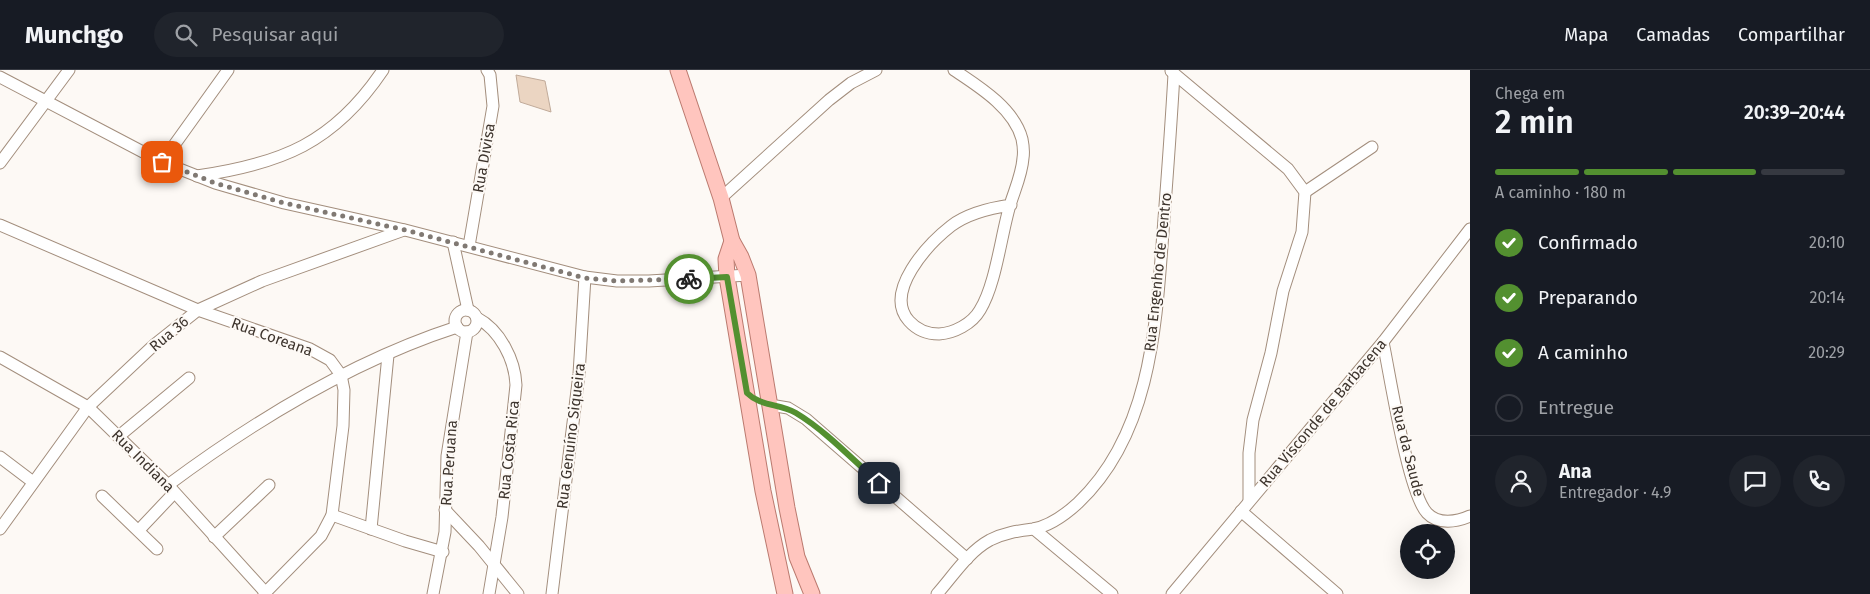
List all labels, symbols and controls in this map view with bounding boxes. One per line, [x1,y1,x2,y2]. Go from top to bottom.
search box [154,12,504,57]
text: Munchgo [25,21,124,49]
icon: search [172,21,200,49]
text: Pesquisar aqui [212,23,338,46]
text: Mapa [1564,24,1608,46]
text: Camadas [1636,24,1710,46]
text: Compartilhar [1738,24,1845,46]
text: Chega em [1495,84,1565,103]
text: 20:39–20:44 [1744,101,1845,124]
text: 2 min [1495,103,1574,141]
street label: Rua Divisa [469,122,499,194]
pin [141,141,183,183]
icon: bag [148,148,176,176]
text: A caminho · 180 m [1495,183,1626,202]
street label: Rua Engenho de Dentro [1141,192,1175,352]
icon: check [1495,229,1523,257]
text: Confirmado [1538,231,1638,254]
text: 20:10 [1809,233,1845,252]
courier [664,254,714,304]
icon: bike [675,265,703,293]
icon: check [1495,284,1523,312]
text: Preparando [1538,286,1638,309]
text: 20:14 [1810,288,1845,307]
street label: Rua 36 [146,313,192,355]
street label: Rua Coreana [229,314,315,360]
street label: Rua Visconde de Barbacena [1256,335,1390,491]
icon: check [1495,339,1523,367]
text: A caminho [1538,341,1628,364]
text: 20:29 [1808,343,1845,362]
street label: Rua Genuíno Siqueira [553,362,589,510]
text: Entregue [1538,396,1614,419]
street label: Rua Costa Rica [495,399,523,501]
street label: Rua da Saude [1388,404,1428,498]
street label: Rua Peruana [437,419,461,507]
street label: Rua Indiana [108,426,178,496]
button: person [1495,455,1547,507]
button: chat [1729,455,1781,507]
button: phone [1793,455,1845,507]
text: Ana [1559,460,1592,483]
pin [858,462,900,504]
icon: home [865,469,893,497]
text: Entregador · 4.9 [1559,483,1671,502]
map controls [1400,524,1455,579]
button: locate [1400,524,1455,579]

